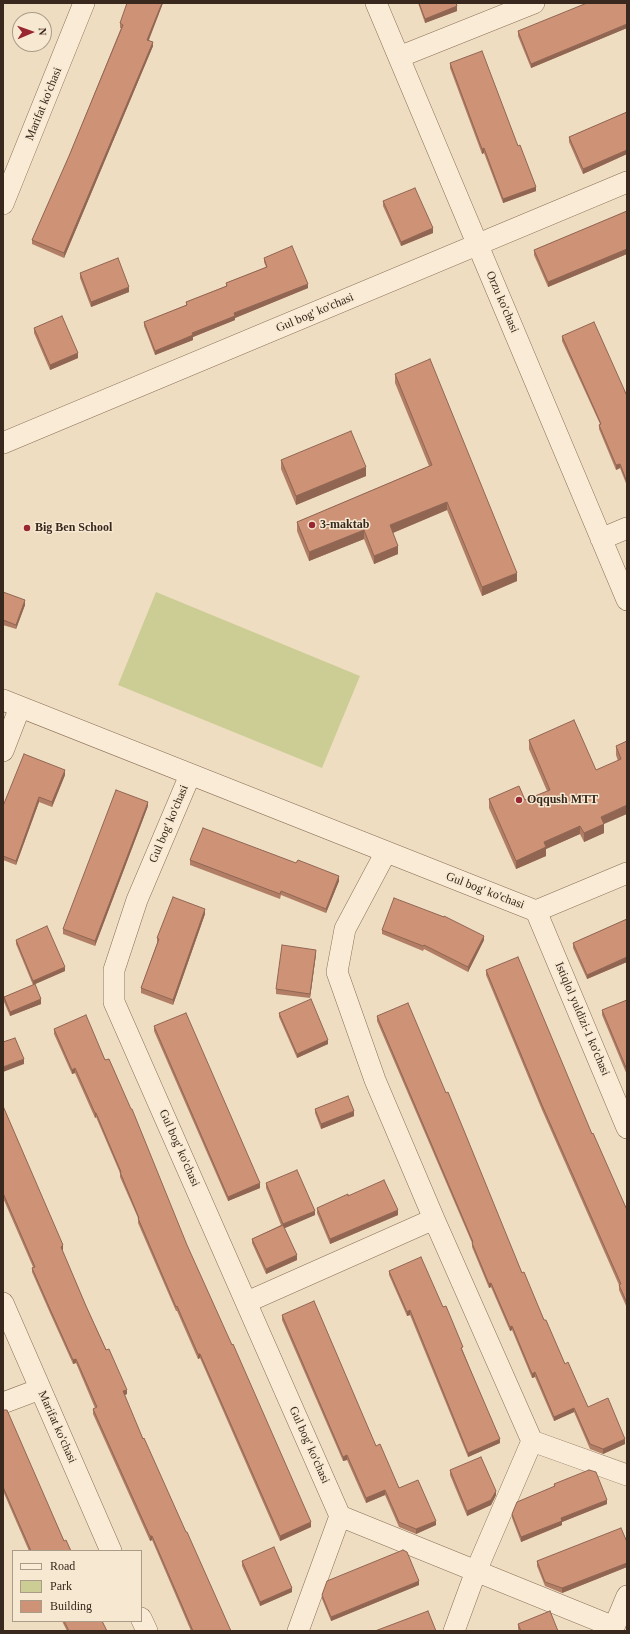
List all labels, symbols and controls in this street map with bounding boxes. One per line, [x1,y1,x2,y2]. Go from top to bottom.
north arrow [12,12,52,52]
text: N [37,27,49,36]
street label: Marifat ko'chasi [23,65,65,143]
street label: Orzu ko'chasi [483,269,521,335]
street label: Gul bog' ko'chasi [274,290,356,336]
place label: 3-maktab [320,518,369,532]
marker: 3-maktab [307,520,317,530]
place label: Big Ben School [35,521,112,535]
marker: Big Ben School [22,523,32,533]
street label: Gul bog' ko'chasi [146,783,192,865]
place label: Oqqush MTT [527,793,598,807]
marker: Oqqush MTT [514,795,524,805]
street label: Gul bog' ko'chasi [444,869,526,913]
street label: Istiqlol yuldizi-1 ko'chasi [552,960,612,1078]
street label: Gul bog' ko'chasi [156,1107,202,1189]
street label: Marifat ko'chasi [35,1389,79,1465]
street label: Gul bog' ko'chasi [286,1404,332,1486]
legend [12,1550,142,1622]
text: Road [50,1559,75,1573]
text: Park [50,1579,72,1593]
text: Building [50,1599,92,1613]

